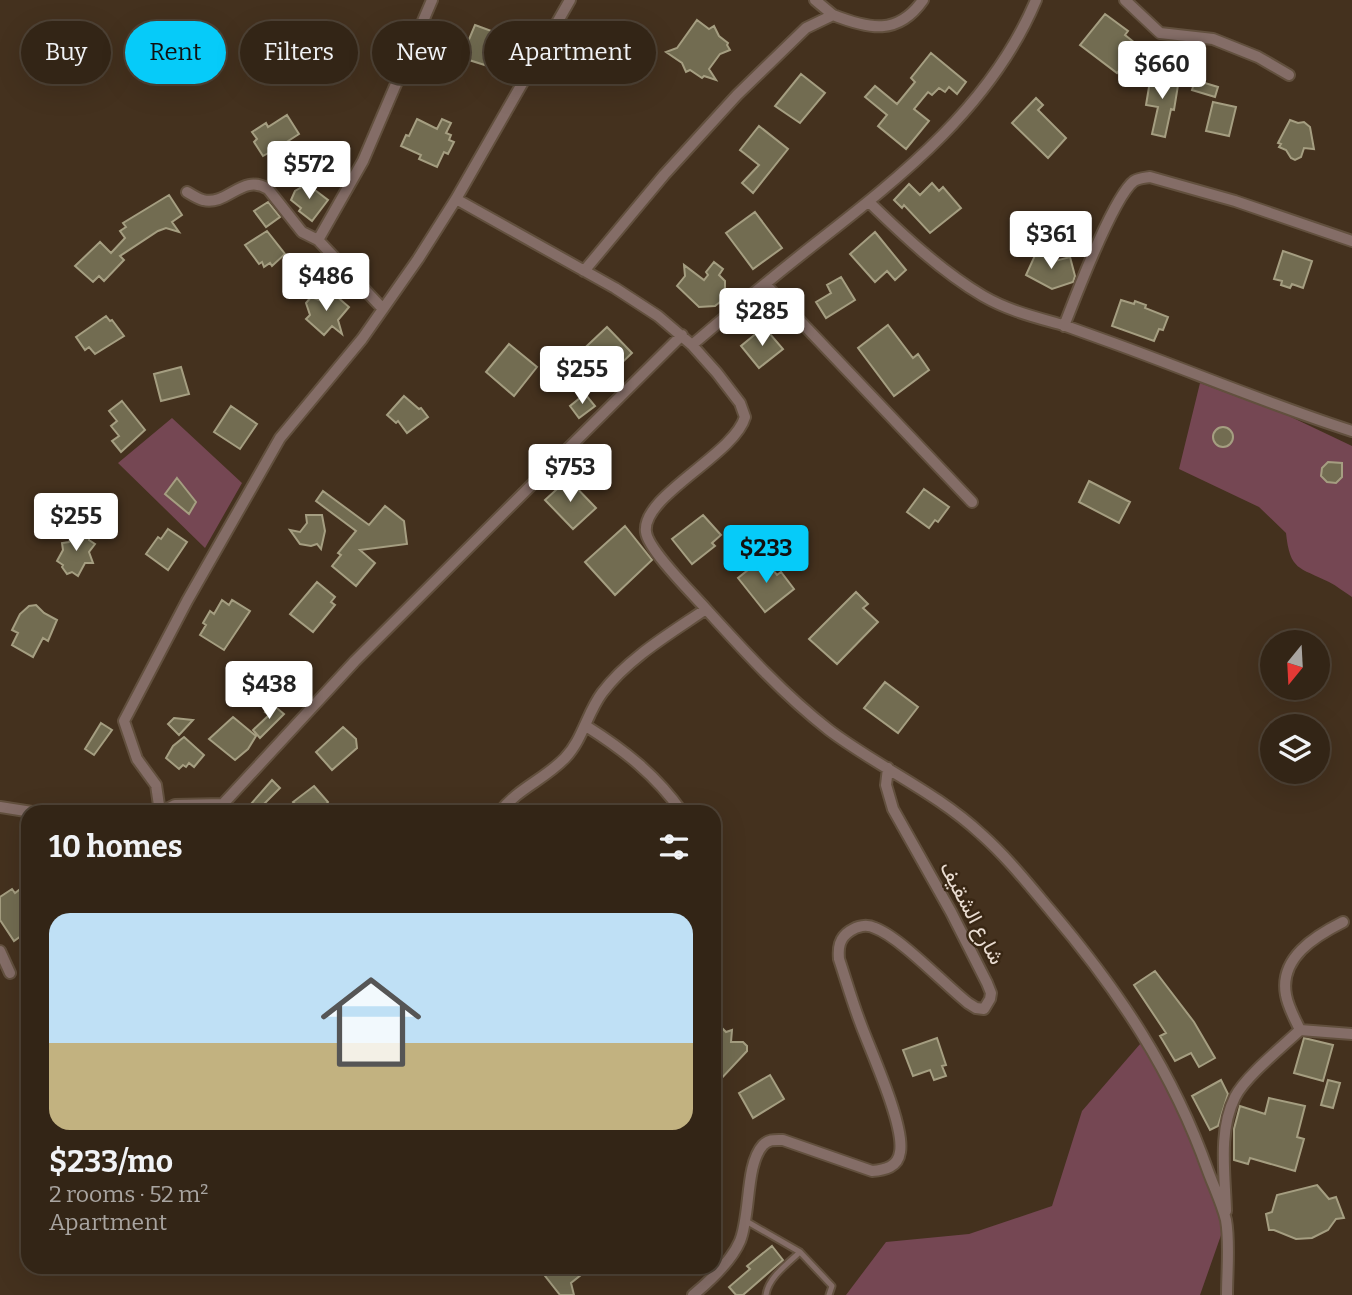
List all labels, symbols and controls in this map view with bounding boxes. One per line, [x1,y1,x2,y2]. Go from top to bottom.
chip: Buy [21,21,111,84]
chip: Rent [125,21,226,84]
chip: Filters [240,21,358,84]
chip: New [372,21,470,84]
chip: Apartment [484,21,656,84]
pin: $660 [1121,42,1203,101]
text: $660 [1134,50,1190,78]
pin: $572 [268,142,350,201]
text: $572 [283,150,335,178]
pin: $361 [1010,212,1092,271]
text: $361 [1026,220,1076,248]
pin: $486 [285,254,367,313]
text: $486 [298,262,354,290]
pin: $285 [721,288,803,348]
text: $285 [735,297,789,325]
pin: $255 [541,346,623,406]
text: $255 [556,355,608,383]
pin: $753 [529,444,611,504]
text: $753 [545,453,595,481]
pin: $255 [35,494,117,553]
text: $255 [50,502,102,530]
pin: $233 [725,526,807,585]
text: $233 [739,534,793,562]
north arrow [1260,630,1330,700]
map controls [1260,630,1330,784]
pin: $438 [228,662,310,721]
text: $438 [241,670,297,698]
button: layers [1260,714,1330,784]
icon: filters [655,828,693,866]
text: 10 homes [49,829,183,865]
street label: شارع الشقيف [933,857,1010,969]
icon: home [308,959,434,1085]
text: $233/mo [49,1144,173,1180]
text: 2 rooms · 52 m² [49,1180,208,1208]
text: Apartment [49,1208,167,1236]

